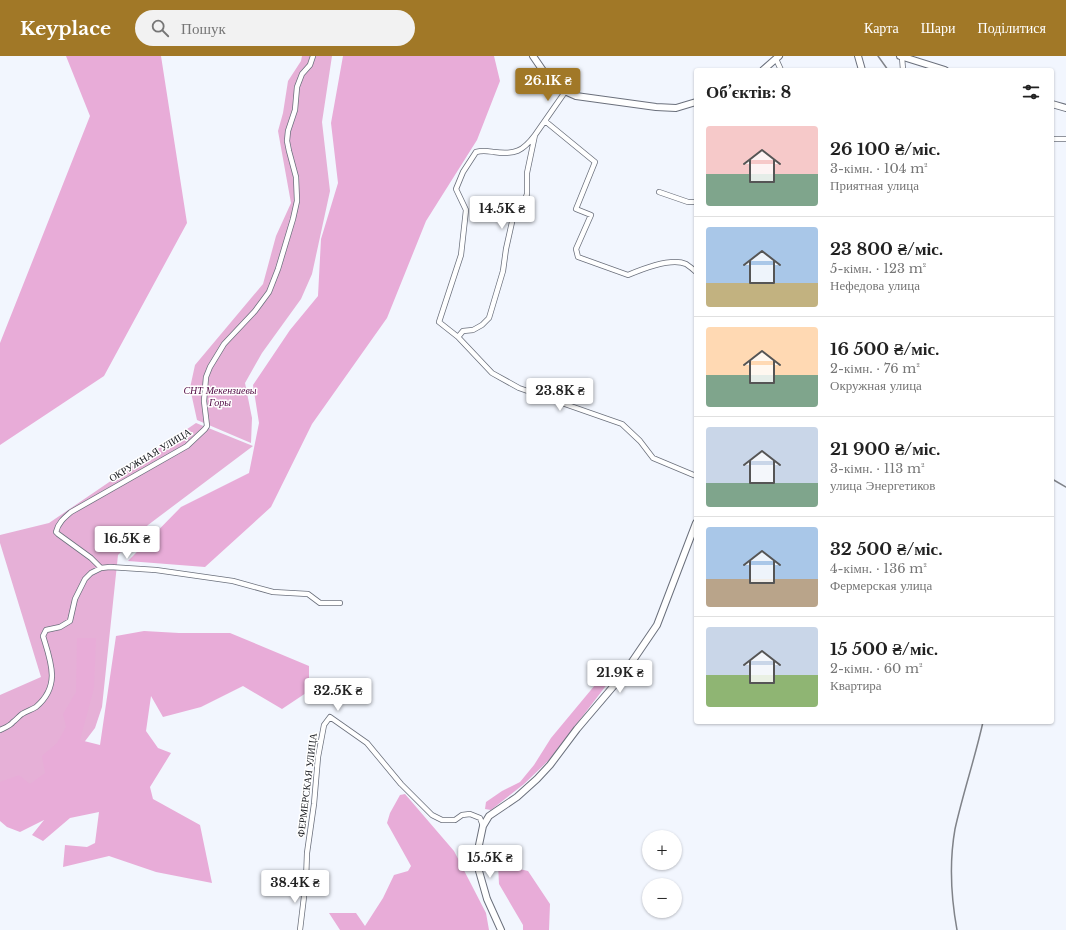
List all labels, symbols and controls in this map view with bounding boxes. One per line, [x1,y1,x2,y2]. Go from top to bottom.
search box [135,10,415,46]
text: Keyplace [20,17,111,40]
icon: search [149,17,171,39]
text: Пошук [181,19,226,38]
text: Карта [864,19,899,37]
text: Шари [921,19,956,37]
text: Поділитися [978,19,1046,37]
pin: 26.1K ₴ [511,68,585,102]
text: 26.1K ₴ [524,72,572,89]
icon: filters [1020,81,1042,103]
text: Об’єктів: 8 [706,82,791,103]
text: 26 100 ₴/міс. [830,139,940,160]
icon: home [738,142,786,190]
text: 3-кімн. · 104 m² [830,160,928,177]
text: Приятная улица [830,177,919,194]
pin: 14.5K ₴ [465,196,539,230]
text: 14.5K ₴ [479,200,525,217]
text: 23 800 ₴/міс. [830,239,943,260]
icon: home [738,243,786,291]
text: 5-кімн. · 123 m² [830,260,926,277]
text: Нефедова улица [830,277,920,294]
text: 16 500 ₴/міс. [830,339,940,360]
icon: home [738,343,786,391]
text: 2-кімн. · 76 m² [830,360,920,377]
text: Окружная улица [830,377,922,394]
pin: 23.8K ₴ [523,378,597,412]
text: 23.8K ₴ [535,382,585,399]
park label: СНТ Мекензиевы Горы [183,384,257,409]
street label: ОКРУЖНАЯ УЛИЦА [107,425,194,485]
text: 21 900 ₴/міс. [830,439,940,460]
icon: home [738,443,786,491]
text: 3-кімн. · 113 m² [830,460,925,477]
text: улица Энергетиков [830,477,936,494]
pin: 16.5K ₴ [90,526,164,560]
text: 16.5K ₴ [104,530,150,547]
text: 32 500 ₴/міс. [830,539,943,560]
icon: home [738,543,786,591]
text: 4-кімн. · 136 m² [830,560,927,577]
text: Фермерская улица [830,577,932,594]
text: 15 500 ₴/міс. [830,639,938,660]
icon: home [738,643,786,691]
pin: 21.9K ₴ [583,660,657,694]
text: 2-кімн. · 60 m² [830,660,923,677]
text: 21.9K ₴ [596,664,644,681]
text: Квартира [830,677,882,694]
pin: 32.5K ₴ [301,678,375,712]
text: 32.5K ₴ [314,682,362,699]
street label: ФЕРМЕРСКАЯ УЛИЦА [294,731,320,838]
map controls [642,830,682,918]
button: + [642,830,682,870]
pin: 15.5K ₴ [453,845,527,879]
text: 15.5K ₴ [467,849,513,866]
pin: 38.4K ₴ [258,870,332,904]
text: 38.4K ₴ [270,874,320,891]
button: − [642,878,682,918]

